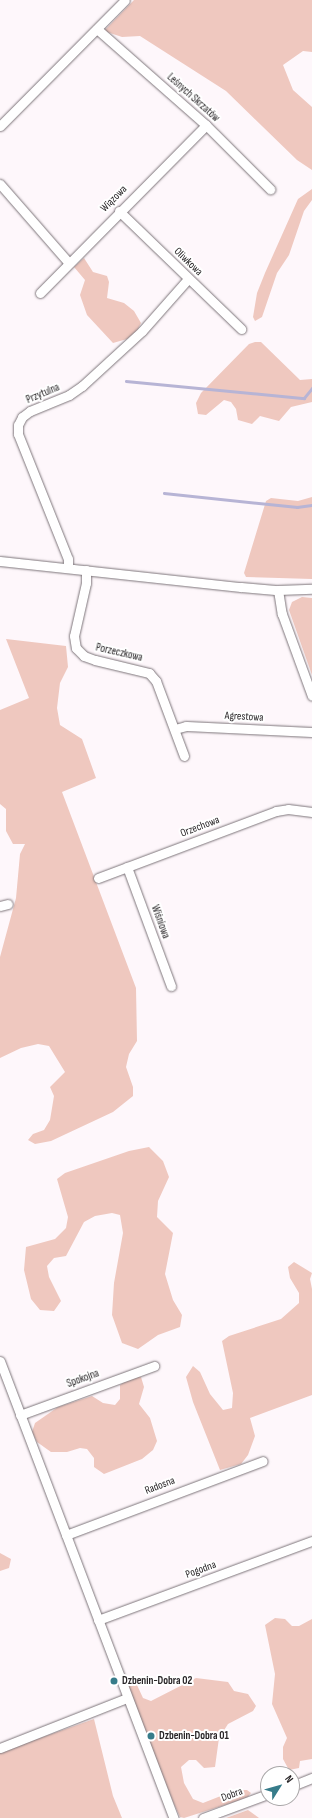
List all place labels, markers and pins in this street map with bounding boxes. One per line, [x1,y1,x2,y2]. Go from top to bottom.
place label: Dzbenin-Dobra 02 [122,1674,192,1688]
marker: Dzbenin-Dobra 02 [109,1676,119,1686]
place label: Dzbenin-Dobra 01 [159,1729,229,1743]
marker: Dzbenin-Dobra 01 [146,1731,156,1741]

